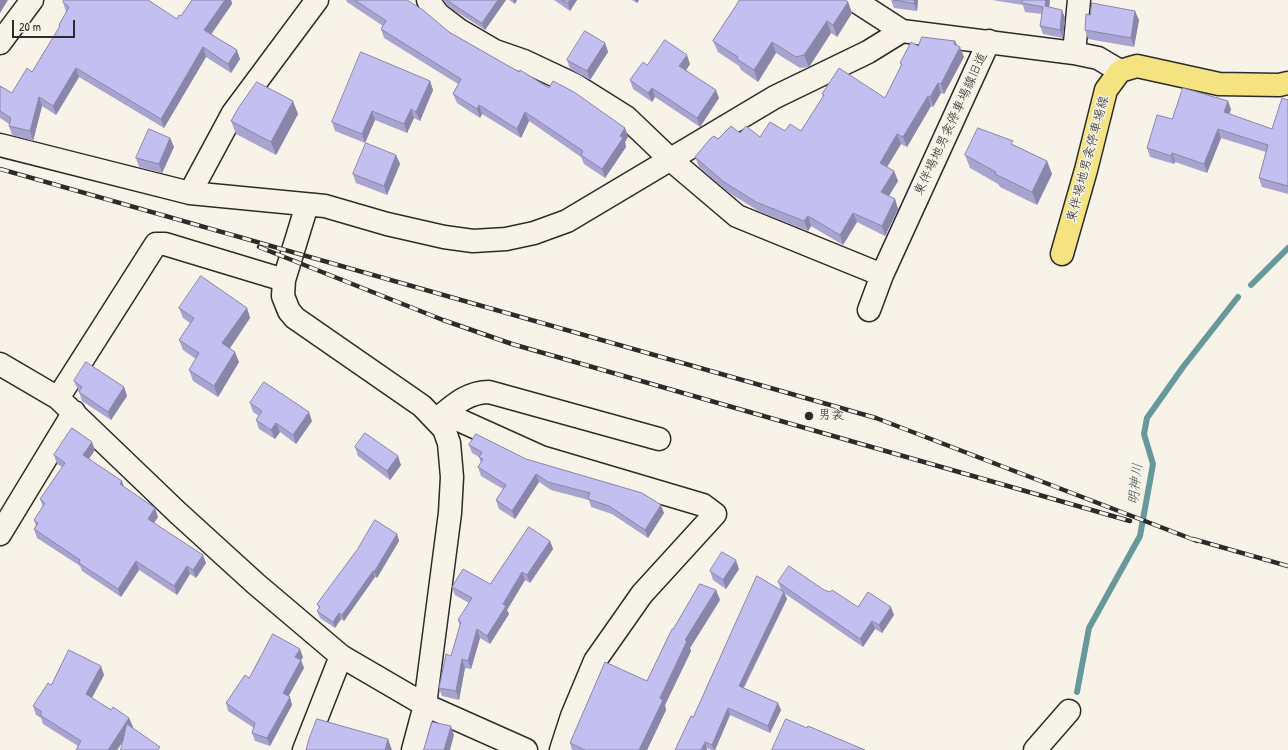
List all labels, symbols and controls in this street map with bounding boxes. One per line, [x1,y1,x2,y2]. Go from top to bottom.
scale bar [14,12,77,38]
text: 20 m [19,18,41,35]
street label: 東伴場地男衾停車場線旧道 [911,50,991,198]
street label: 東伴場地男衾停車場線 [1064,94,1112,224]
place label: 男衾 [818,408,844,424]
marker: 男衾 [803,410,815,422]
water label: 明神川 [1125,462,1147,506]

